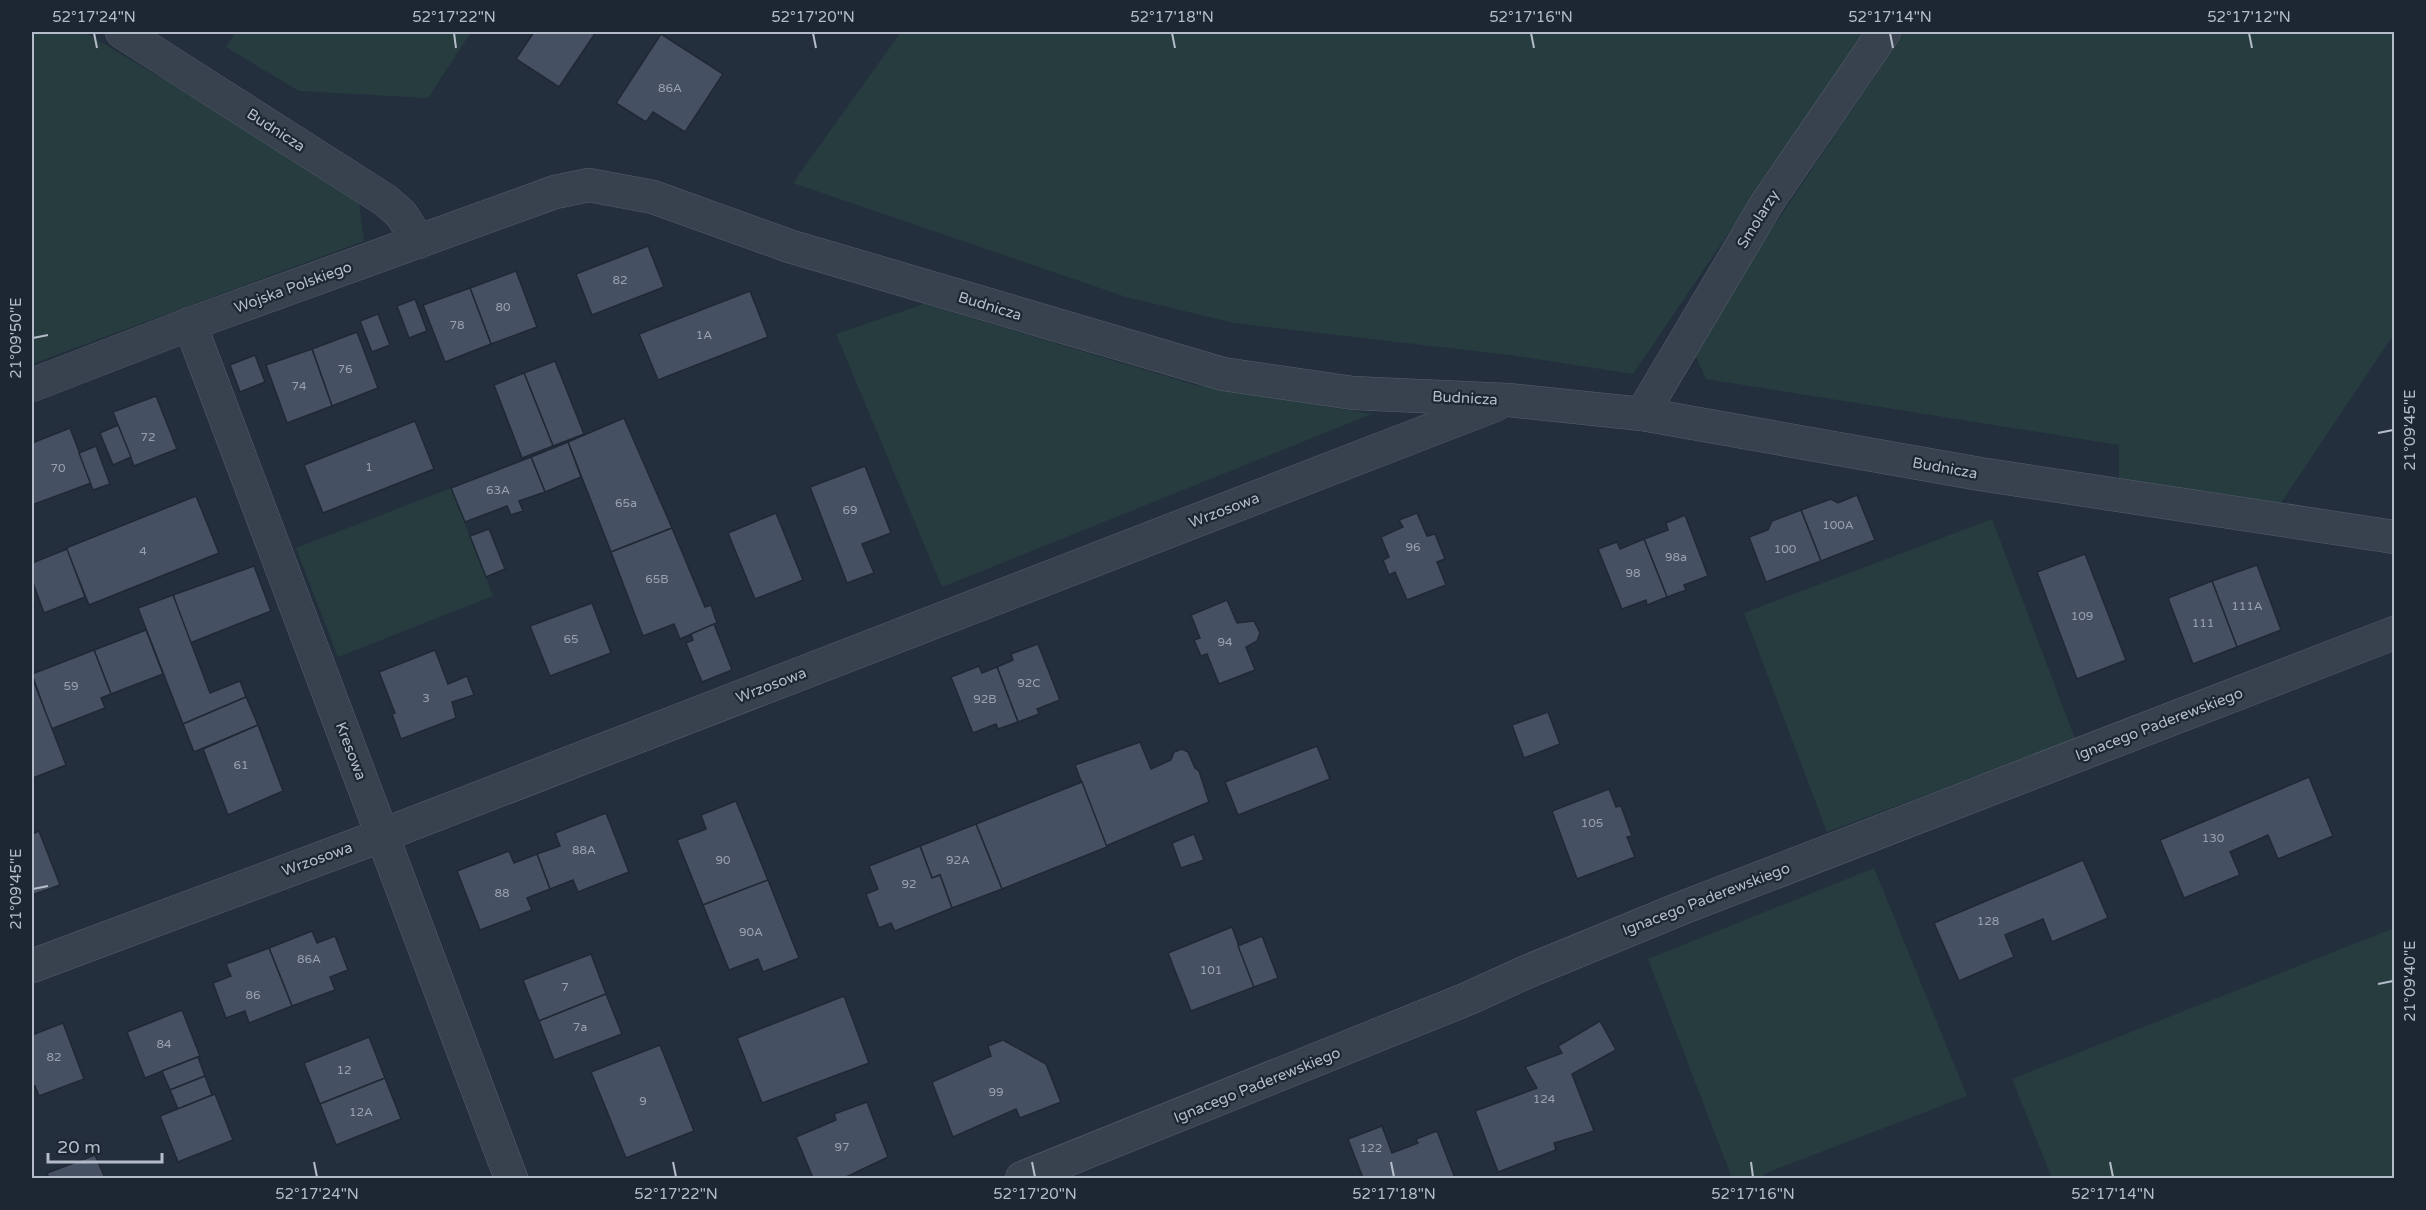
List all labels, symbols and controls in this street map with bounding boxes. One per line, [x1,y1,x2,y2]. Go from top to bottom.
text: 52°17'24"N [52,8,136,26]
text: 52°17'22"N [412,8,496,26]
text: 52°17'20"N [771,8,855,26]
text: 52°17'18"N [1130,8,1214,26]
text: 52°17'16"N [1489,8,1573,26]
text: 52°17'14"N [1848,8,1932,26]
text: 52°17'12"N [2207,8,2291,26]
house number: 86A [658,81,682,95]
street label: Budnicza [244,105,308,155]
street label: Smolarzy [1733,186,1783,252]
street label: Wojska Polskiego [232,257,354,317]
house number: 82 [612,273,628,287]
street label: Budnicza [956,288,1024,324]
text: 21°09'50"E [7,297,25,379]
house number: 80 [495,300,511,314]
house number: 78 [449,318,465,332]
house number: 1A [696,328,712,342]
house number: 76 [337,362,353,376]
house number: 74 [291,379,307,393]
street label: Budnicza [1432,387,1498,409]
text: 21°09'45"E [2401,389,2419,471]
house number: 72 [140,430,156,444]
street label: Budnicza [1911,453,1979,483]
house number: 1 [365,460,373,474]
house number: 70 [50,461,66,475]
house number: 63A [486,483,510,497]
street label: Wrzosowa [1186,488,1262,532]
house number: 65a [615,496,637,510]
house number: 69 [842,503,858,517]
house number: 100A [1822,518,1854,532]
house number: 96 [1405,540,1421,554]
house number: 100 [1774,542,1797,556]
house number: 4 [139,544,147,558]
house number: 98a [1665,550,1687,564]
house number: 98 [1625,566,1641,580]
house number: 65B [645,572,669,586]
house number: 111A [2231,599,2263,613]
house number: 109 [2071,609,2093,623]
house number: 111 [2192,616,2214,630]
house number: 65 [563,632,579,646]
house number: 94 [1217,635,1233,649]
street label: Wrzosowa [733,663,809,707]
house number: 92C [1017,676,1041,690]
house number: 59 [63,679,79,693]
street label: Ignacego Paderewskiego [2073,684,2245,764]
house number: 3 [422,691,430,705]
house number: 92B [973,692,997,706]
street label: Kresowa [332,720,370,782]
house number: 61 [233,758,249,772]
house number: 105 [1581,816,1603,830]
house number: 130 [2202,831,2225,845]
street label: Wrzosowa [279,838,355,880]
house number: 88A [572,843,596,857]
text: 21°09'45"E [7,848,25,930]
house number: 90 [715,853,731,867]
house number: 92A [946,853,970,867]
street label: Ignacego Paderewskiego [1620,859,1792,939]
house number: 92 [901,877,917,891]
house number: 88 [494,886,510,900]
house number: 128 [1977,914,1999,928]
house number: 90A [739,925,763,939]
text: 21°09'40"E [2401,940,2419,1022]
house number: 86A [297,952,321,966]
house number: 101 [1200,963,1222,977]
house number: 7 [561,980,569,994]
house number: 86 [245,988,261,1002]
house number: 7a [573,1020,587,1034]
house number: 84 [156,1037,172,1051]
street label: Ignacego Paderewskiego [1171,1043,1343,1127]
house number: 82 [46,1050,62,1064]
house number: 12 [336,1063,352,1077]
house number: 99 [988,1085,1004,1099]
house number: 124 [1533,1092,1556,1106]
house number: 9 [639,1094,647,1108]
house number: 12A [349,1105,373,1119]
scale bar [48,1126,162,1164]
text: 20 m [57,1136,101,1158]
house number: 97 [834,1140,850,1154]
house number: 122 [1360,1141,1382,1155]
text: 52°17'24"N [275,1185,359,1203]
text: 52°17'22"N [634,1185,718,1203]
text: 52°17'20"N [993,1185,1077,1203]
text: 52°17'18"N [1352,1185,1436,1203]
text: 52°17'16"N [1711,1185,1795,1203]
text: 52°17'14"N [2071,1185,2155,1203]

